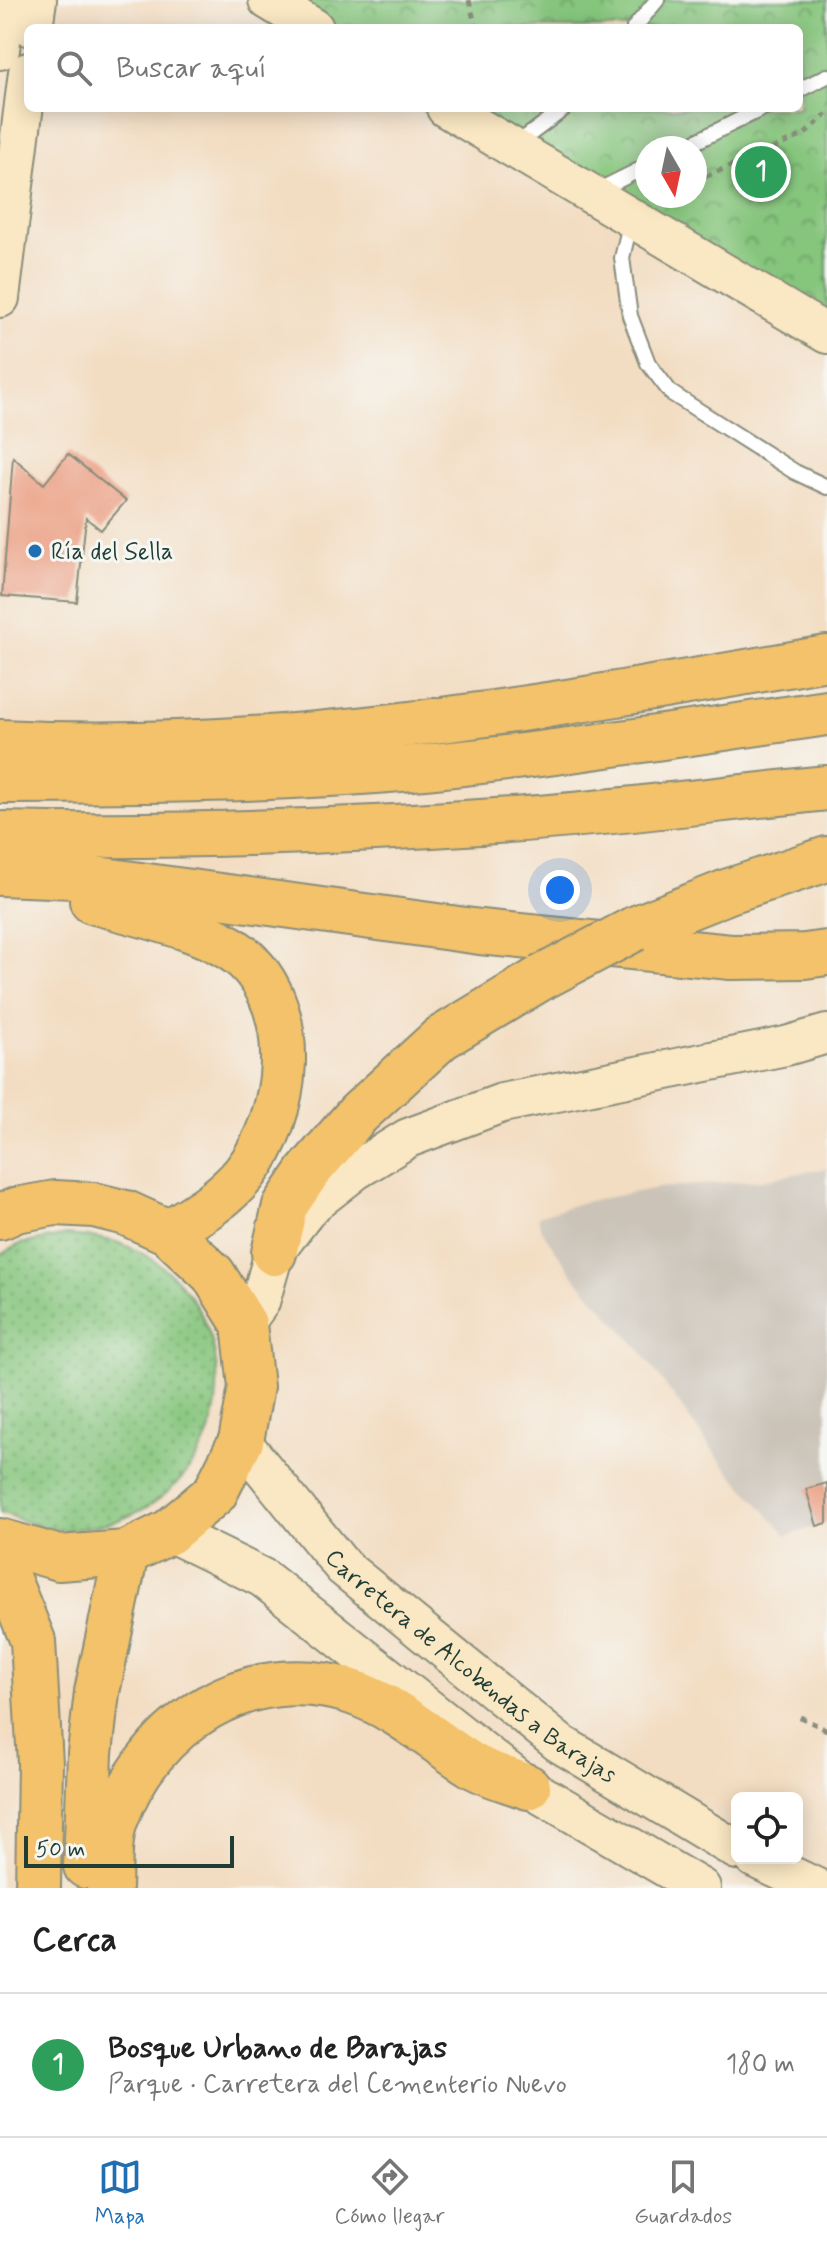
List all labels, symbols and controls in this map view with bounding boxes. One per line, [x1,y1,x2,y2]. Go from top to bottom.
search box [24,24,803,112]
icon: search [52,46,96,90]
text: Buscar aquí [116,49,267,88]
north arrow [635,136,707,208]
pin: 1 [735,142,787,202]
place label: Ría del Sella [51,537,173,568]
marker: Ría del Sella [26,542,44,560]
your location [540,870,580,910]
street label: Carretera de Alcobendas a Barajas [318,1543,622,1791]
map controls [731,1792,803,1864]
button: locate [731,1792,803,1864]
scale bar [24,1832,234,1868]
text: 50 m [36,1836,85,1864]
text: Cerca [32,1918,117,1963]
text: Bosque Urbano de Barajas [108,2029,447,2068]
text: 1 [52,2048,64,2082]
text: 180 m [726,2048,795,2082]
text: Parque · Carretera del Cementerio Nuevo [108,2068,567,2102]
tab: Mapa [95,2155,145,2231]
tab: Cómo llegar [335,2155,445,2231]
tab: Guardados [634,2155,732,2231]

